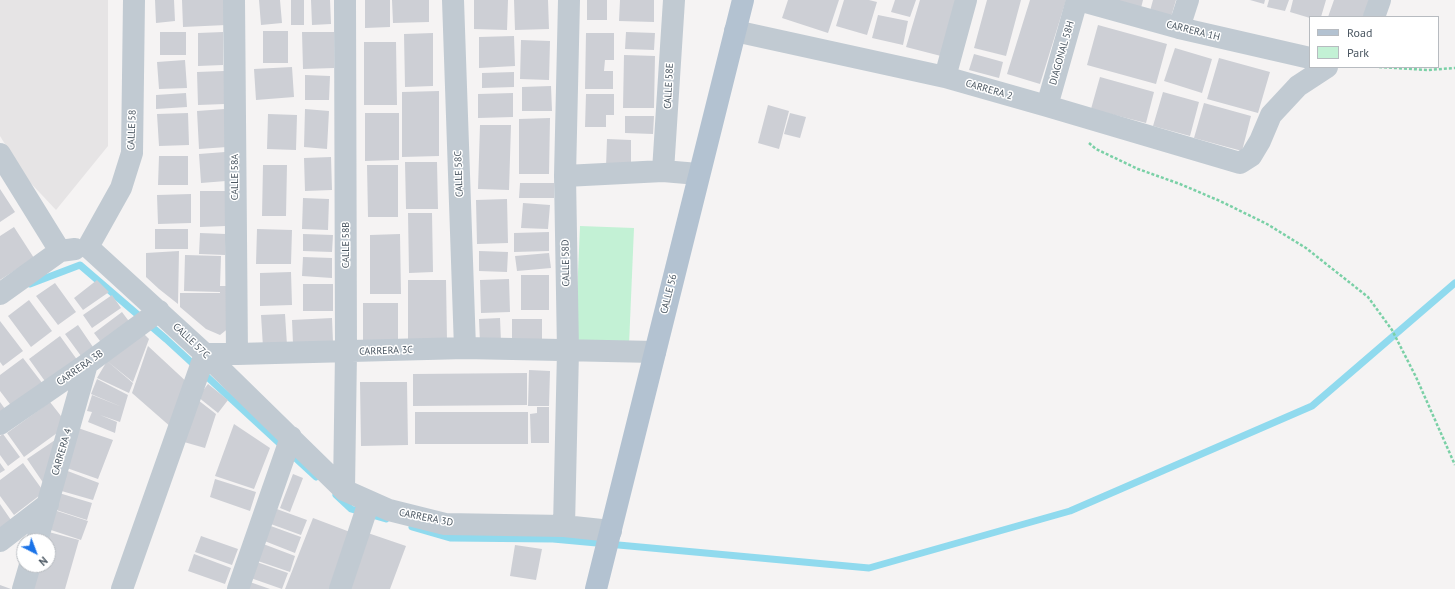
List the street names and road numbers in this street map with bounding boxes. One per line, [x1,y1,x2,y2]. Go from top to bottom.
street label: CARRERA 1H [1165,19,1221,43]
street label: DIAGONAL 58H [1047,20,1077,86]
street label: CALLE 58E [662,63,676,109]
street label: CARRERA 2 [964,78,1014,102]
street label: CALLE 58 [125,110,139,150]
street label: CALLE 58C [452,151,466,197]
street label: CALLE 58A [229,154,241,200]
street label: CALLE 58B [340,222,352,268]
street label: CALLE 58D [560,239,572,287]
street label: CALLE 56 [658,273,680,315]
street label: CALLE 57C [170,321,212,361]
street label: CARRERA 3C [359,344,413,358]
street label: CARRERA 3B [54,348,106,388]
street label: CARRERA 4 [50,427,74,477]
street label: CARRERA 3D [398,507,454,529]

